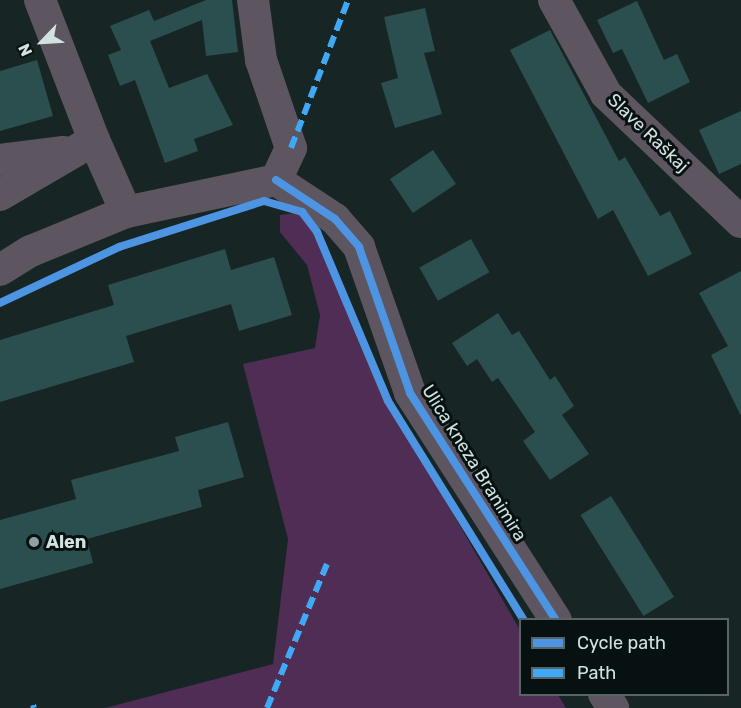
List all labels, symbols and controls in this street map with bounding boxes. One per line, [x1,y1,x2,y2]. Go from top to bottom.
north arrow [12,12,72,72]
text: N [14,41,36,59]
street label: Slave Raškaj [603,89,693,177]
street label: Ulica kneza Branimira [417,381,531,545]
place label: Alen [46,531,86,553]
marker: Alen [27,535,41,549]
legend [519,618,729,696]
text: Cycle path [577,632,666,654]
text: Path [577,662,616,684]

